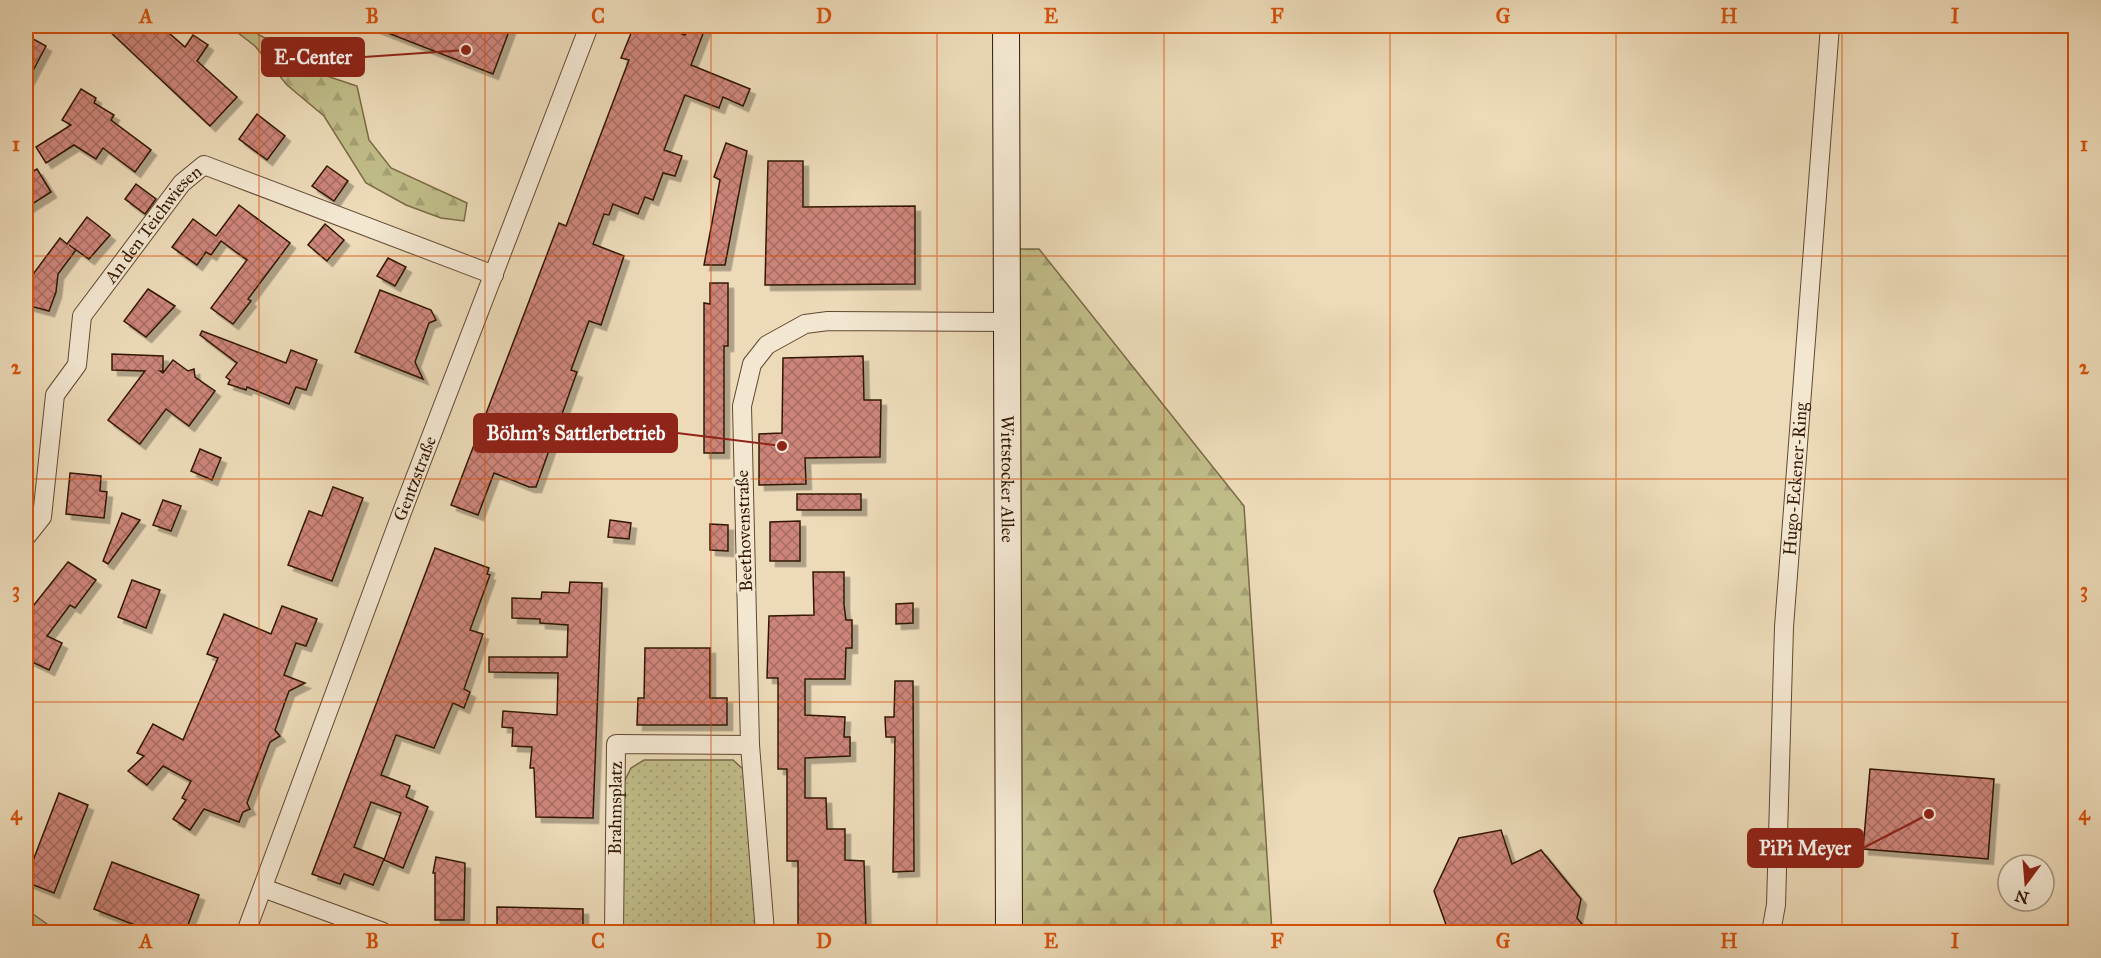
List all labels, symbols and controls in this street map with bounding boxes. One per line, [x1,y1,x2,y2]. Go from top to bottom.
text: A [137,4,153,28]
text: B [365,4,379,28]
text: C [591,4,605,28]
text: D [816,4,832,28]
text: E [1044,4,1059,28]
text: F [1270,4,1284,28]
text: G [1496,4,1511,28]
text: H [1720,4,1738,28]
text: I [1951,4,1960,28]
callout: E-Center [262,38,364,76]
text: E-Center [274,45,353,69]
text: 1 [12,132,20,156]
text: 1 [2080,132,2088,156]
street label: An den Teichwiesen [99,160,206,288]
text: 2 [11,355,22,379]
text: 2 [2079,355,2090,379]
street label: Hugo-Eckener-Ring [1779,401,1813,556]
callout: Böhm’s Sattlerbetrieb [474,414,677,452]
street label: Wittstocker Allee [996,415,1019,543]
text: Böhm’s Sattlerbetrieb [486,421,666,445]
street label: Gentzstraße [389,433,441,524]
street label: Beethovenstraße [731,470,757,592]
text: 3 [12,578,20,603]
text: 3 [2080,578,2088,603]
street label: Brahmsplatz [604,761,627,855]
text: 4 [10,801,22,826]
text: 4 [2078,801,2090,826]
callout: PiPi Meyer [1748,829,1863,867]
text: PiPi Meyer [1759,836,1851,861]
north arrow [1996,853,2056,913]
text: N [2012,886,2031,908]
text: A [137,929,153,953]
text: B [365,929,379,953]
text: C [591,929,605,953]
text: D [816,929,832,953]
text: E [1044,929,1059,953]
text: F [1270,929,1284,953]
text: G [1496,929,1511,953]
text: H [1720,929,1738,953]
text: I [1951,929,1960,953]

